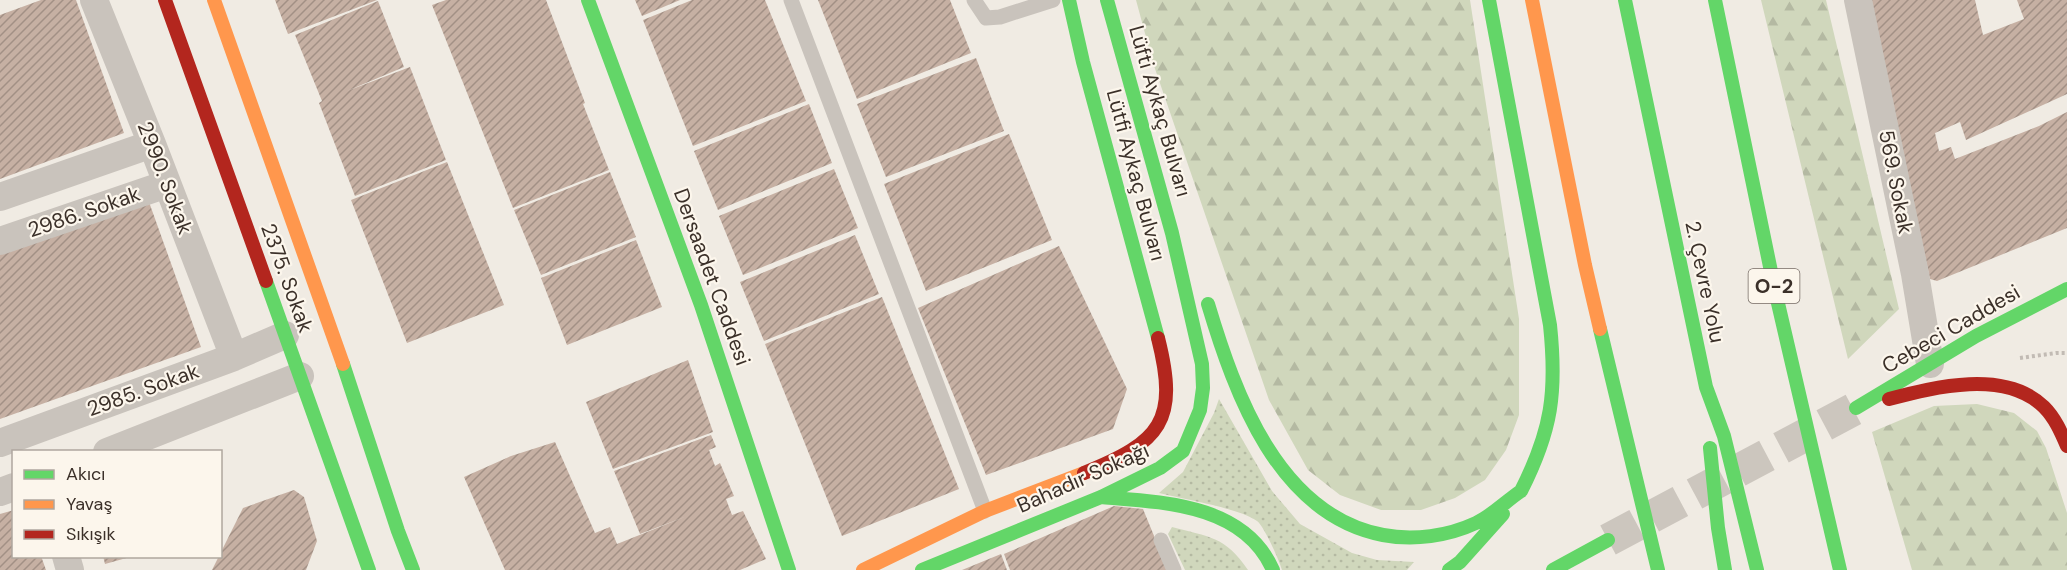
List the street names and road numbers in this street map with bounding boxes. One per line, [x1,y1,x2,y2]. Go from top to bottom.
street label: Lüfti Aykaç Bulvarı [1122,22,1198,200]
street label: Lütfi Aykaç Bulvarı [1100,86,1172,264]
street label: 2990. Sokak [131,118,199,239]
street label: 569. Sokak [1872,128,1920,237]
street label: 2986. Sokak [24,180,144,244]
street label: Dersaadet Caddesi [667,185,757,369]
street label: 2. Çevre Yolu [1678,218,1732,346]
street label: 2375. Sokak [254,219,320,337]
road number: O-2 [1748,269,1800,303]
street label: Cebeci Caddesi [1877,278,2025,380]
street label: 2985. Sokak [83,357,203,423]
street label: Bahadır Sokağı [1013,436,1153,520]

